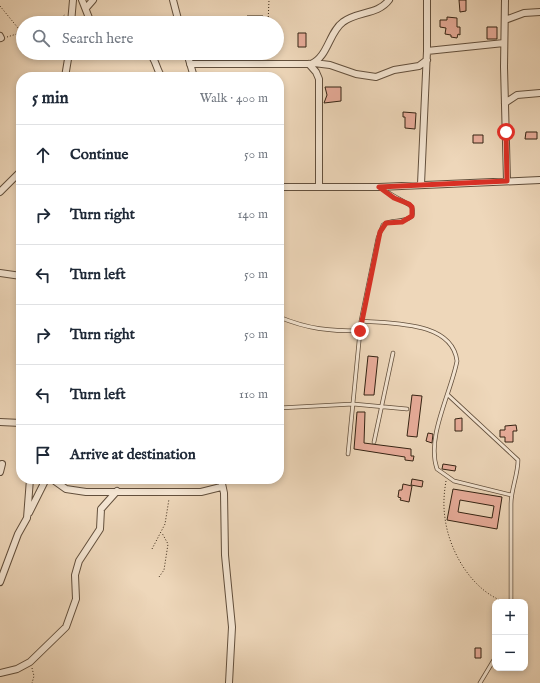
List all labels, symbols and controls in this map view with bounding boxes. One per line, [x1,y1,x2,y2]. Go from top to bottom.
search box [16,16,284,60]
icon: search [30,27,52,49]
text: Search here [62,29,133,48]
text: 5 min [32,88,69,109]
text: Walk · 400 m [200,90,268,107]
route start [497,123,515,141]
icon: ahead [32,144,54,166]
text: Continue [70,145,128,164]
text: 50 m [244,146,268,163]
icon: right [32,204,54,226]
text: Turn right [70,205,135,224]
text: 140 m [238,206,268,223]
icon: left [32,264,54,286]
text: Turn left [70,265,126,284]
text: 50 m [244,266,268,283]
route end [351,322,369,340]
icon: right [32,324,54,346]
text: Turn right [70,325,135,344]
text: 50 m [244,326,268,343]
icon: left [32,384,54,406]
text: Turn left [70,385,126,404]
text: 110 m [239,386,268,403]
icon: arrive [32,444,54,466]
text: Arrive at destination [70,445,196,464]
map controls [492,599,528,671]
button: + [492,599,528,635]
button: − [492,635,528,671]

